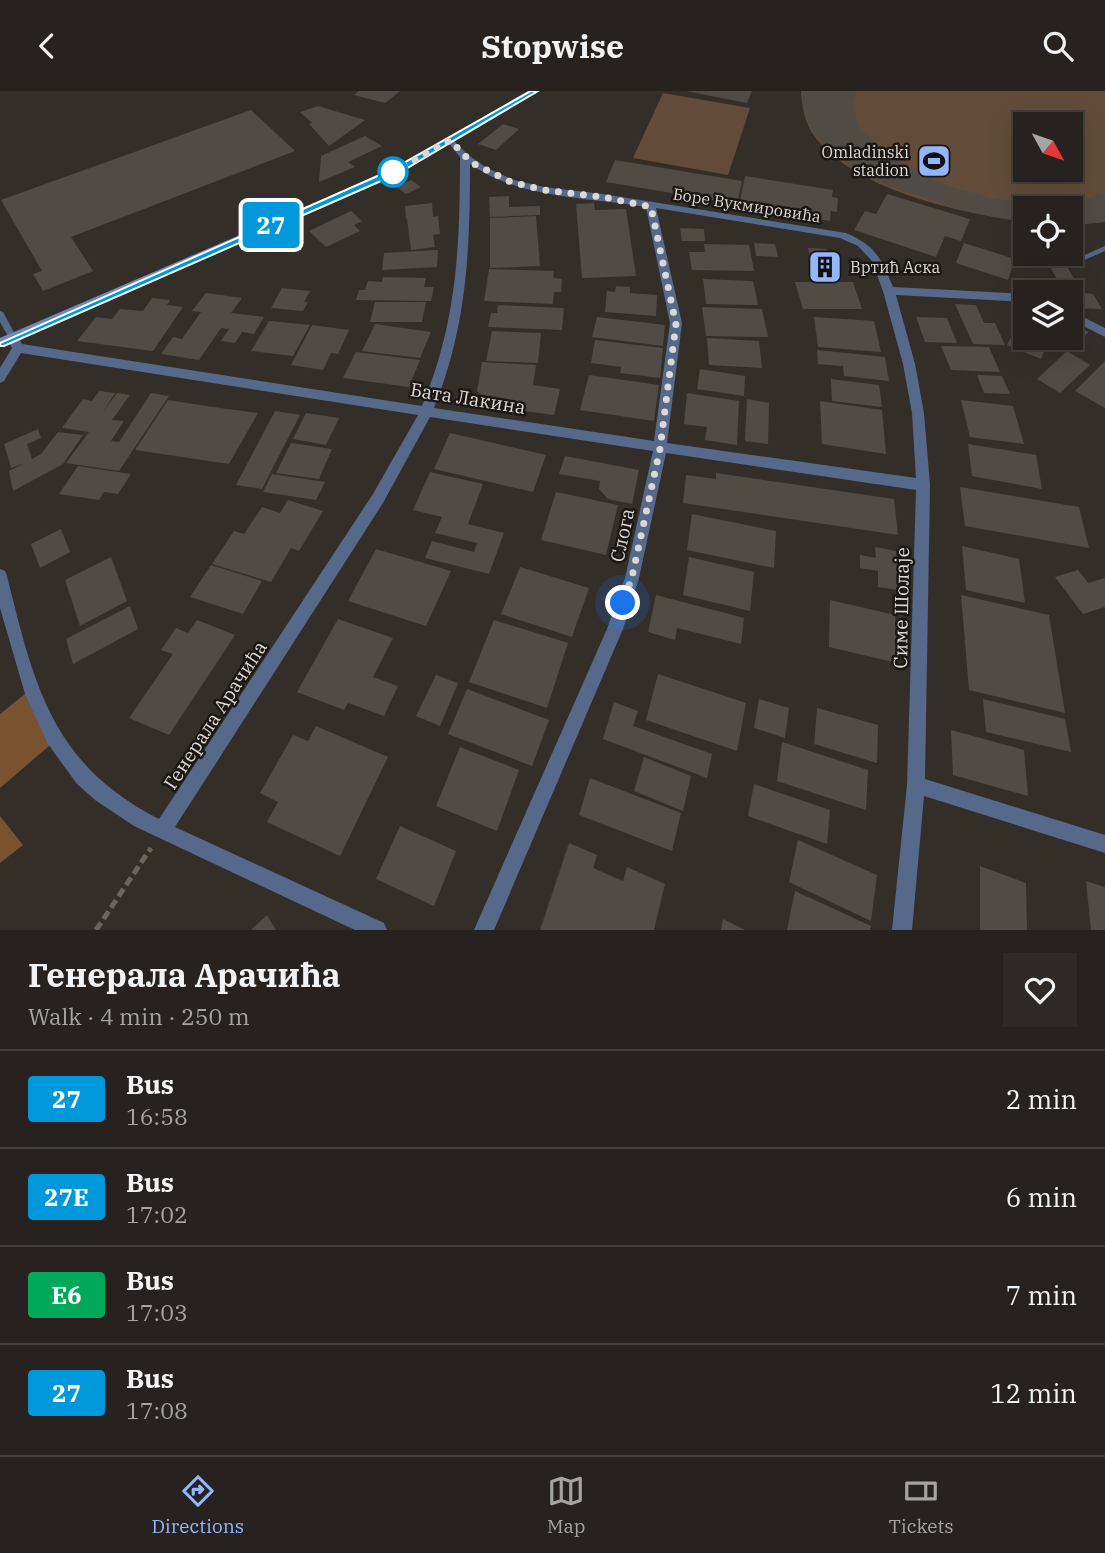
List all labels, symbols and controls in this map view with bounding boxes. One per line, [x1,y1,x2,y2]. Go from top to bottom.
text: Stopwise [481,25,624,67]
icon: back [28,27,66,65]
icon: search [1039,27,1077,65]
north arrow [1013,112,1083,182]
map controls [1013,112,1083,350]
place label: Omladinski stadion [822,142,909,180]
sports icon: Omladinski stadion [915,142,953,180]
unlabelled marker [378,157,408,187]
street label: Боре Вукмировића [672,183,823,227]
button: locate [1013,196,1083,266]
line badge: 27 [240,202,302,248]
text: 27 [257,209,285,241]
building icon: Вртић Аска [806,248,844,286]
place label: Вртић Аска [850,257,941,277]
button: layers [1013,280,1083,350]
street label: Бата Лакина [409,377,527,419]
street label: Слога [605,506,639,564]
street label: Симе Шолаје [888,547,914,669]
your location [605,585,640,620]
street label: Генерала Арачића [158,636,272,794]
text: Генерала Арачића [28,953,341,996]
button: heart [1003,953,1077,1027]
text: Walk · 4 min · 250 m [28,1001,250,1031]
text: Bus [126,1067,174,1101]
text: 2 min [1006,1082,1077,1116]
text: 27 [52,1083,81,1115]
text: 16:58 [126,1101,188,1131]
text: Bus [126,1165,174,1199]
text: 6 min [1006,1180,1077,1214]
text: 27E [44,1181,89,1213]
text: 17:02 [126,1199,188,1229]
text: Bus [126,1263,174,1297]
text: 7 min [1006,1278,1077,1312]
text: E6 [51,1279,82,1311]
text: 17:03 [126,1297,188,1327]
text: Bus [126,1361,174,1395]
text: 12 min [990,1376,1077,1410]
text: 27 [52,1377,81,1409]
text: 17:08 [126,1395,188,1425]
tab: Directions [151,1472,244,1538]
tab: Map [547,1472,586,1538]
tab: Tickets [888,1472,954,1538]

